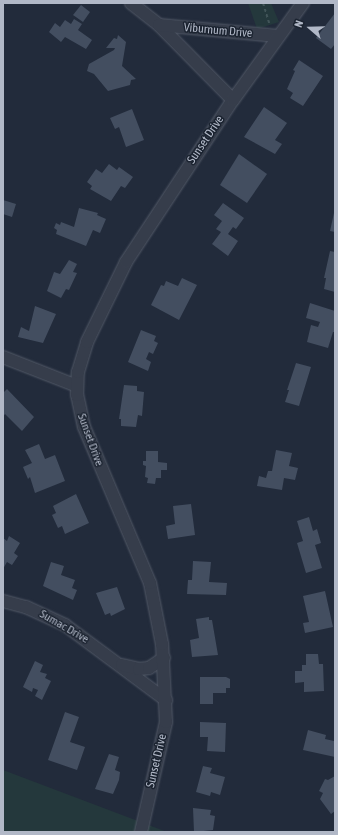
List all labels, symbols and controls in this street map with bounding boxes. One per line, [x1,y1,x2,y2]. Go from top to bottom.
north arrow [290,8,330,48]
text: N [292,19,305,29]
street label: Viburnum Drive [183,21,253,41]
street label: Sunset Drive [185,113,227,167]
street label: Sunset Drive [74,412,106,468]
street label: Sumac Drive [37,607,91,647]
street label: Sunset Drive [144,733,170,789]

